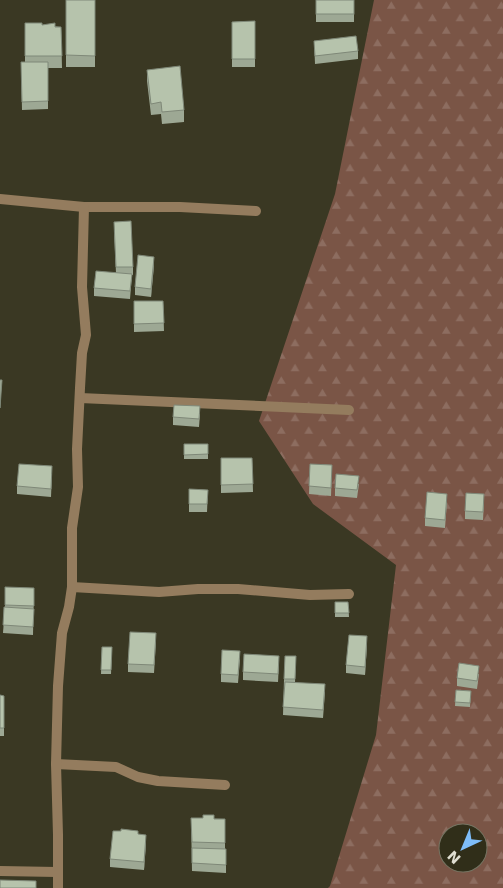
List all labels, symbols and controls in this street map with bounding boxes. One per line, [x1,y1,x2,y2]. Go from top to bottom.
north arrow [438,823,488,873]
text: N [444,848,464,867]

